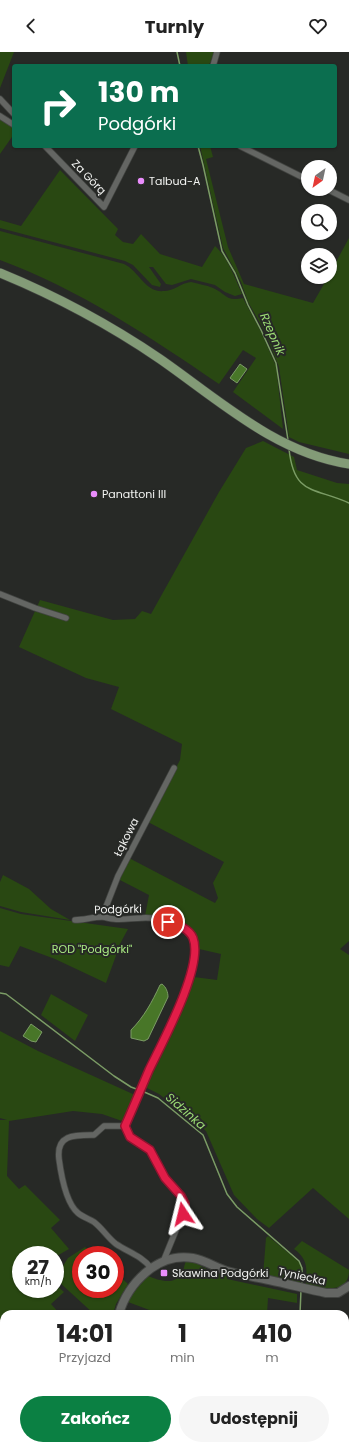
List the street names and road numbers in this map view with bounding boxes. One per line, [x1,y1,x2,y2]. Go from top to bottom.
street label: Za Górą [68,156,110,198]
street label: Łąkowa [109,815,143,859]
street label: Podgórki [94,901,142,917]
street label: Tyniecka [277,1263,327,1289]

